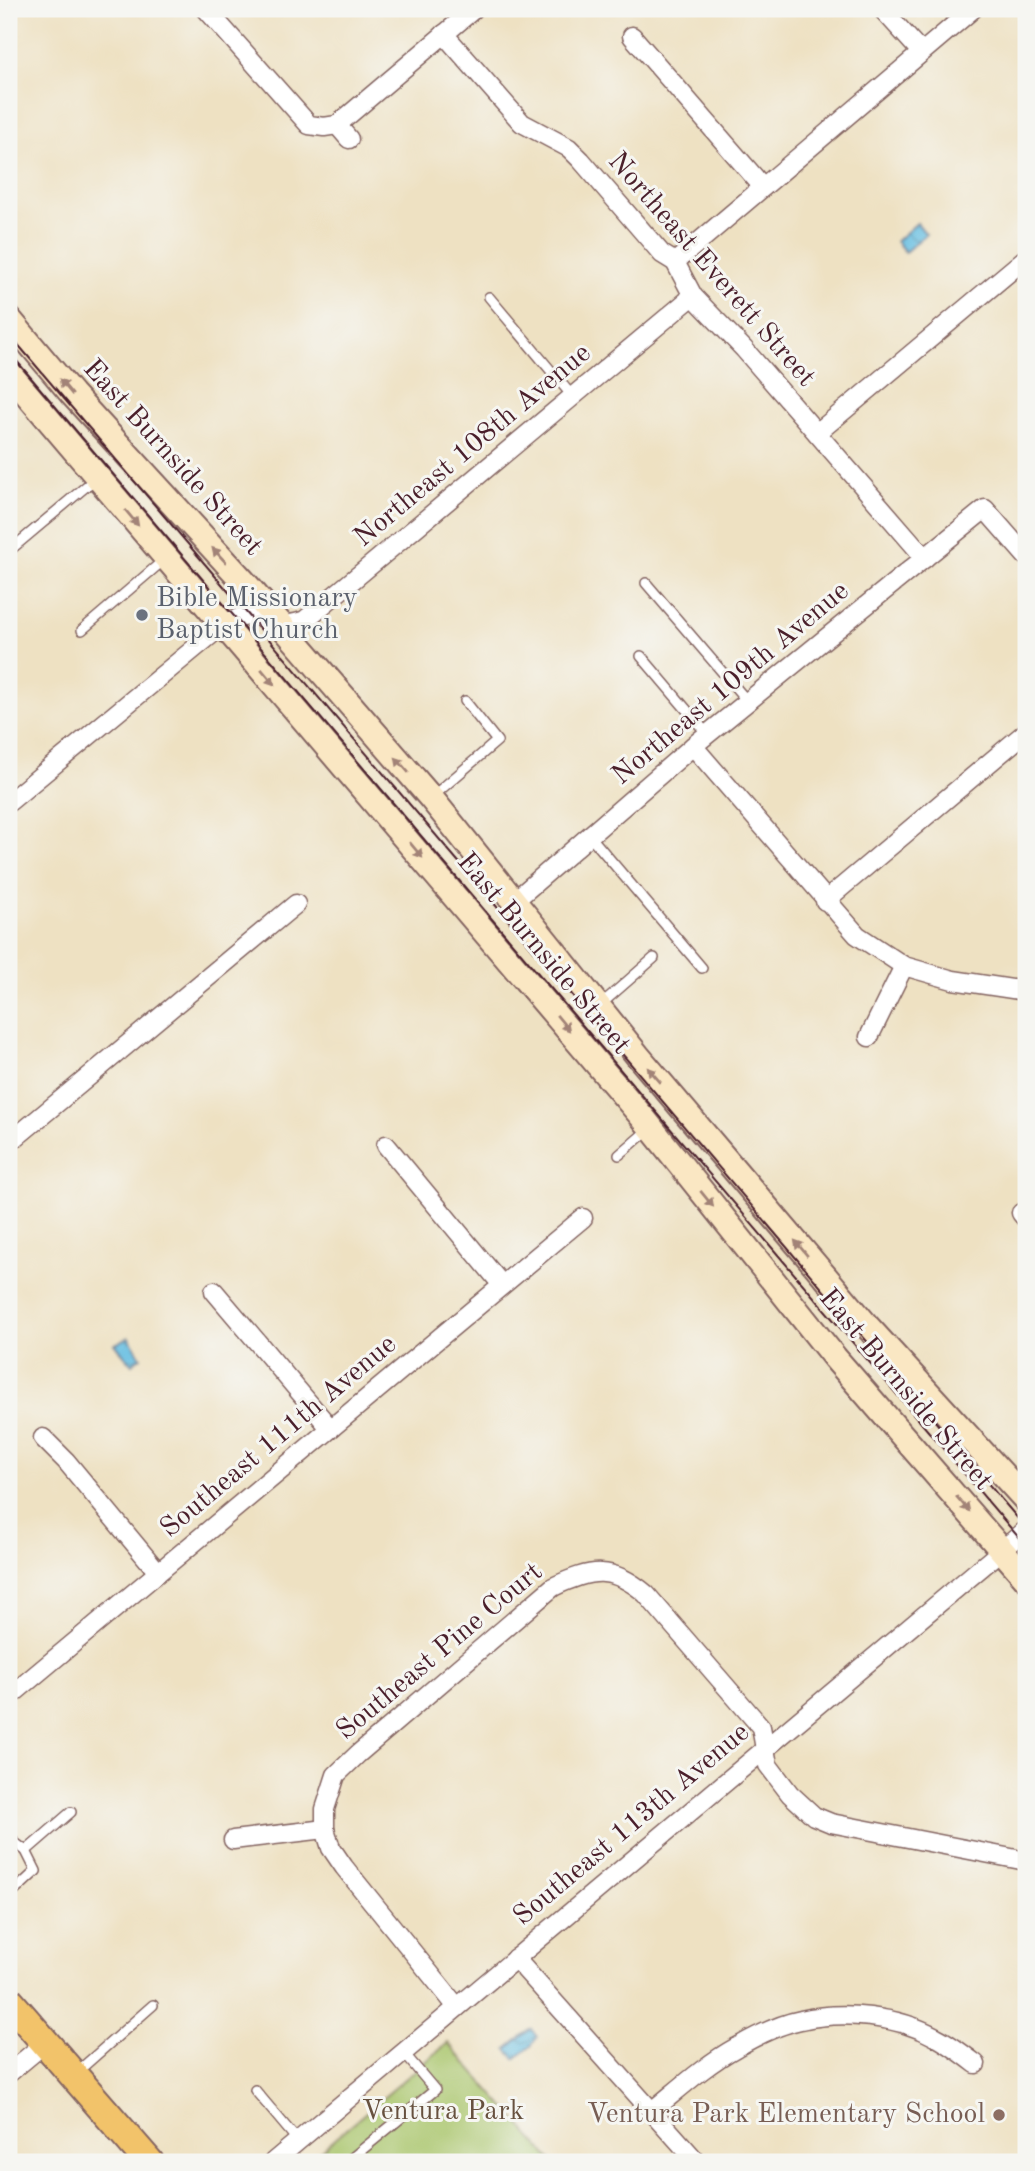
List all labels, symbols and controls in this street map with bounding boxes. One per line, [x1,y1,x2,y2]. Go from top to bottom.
street label: Northeast Everett Street [602,148,820,392]
street label: Northeast 108th Avenue [349,339,597,553]
street label: East Burnside Street [77,355,267,561]
one-way arrow [59,378,74,396]
one-way arrow [124,509,139,526]
one-way arrow [211,546,227,564]
street label: Northeast 109th Avenue [607,577,855,791]
place label: Bible Missionary Baptist Church [156,585,358,645]
marker: Bible Missionary Baptist Church [134,607,150,623]
one-way arrow [260,668,275,685]
one-way arrow [394,756,410,774]
one-way arrow [408,841,423,858]
street label: East Burnside Street [451,848,635,1060]
one-way arrow [555,1014,571,1032]
one-way arrow [646,1066,662,1084]
one-way arrow [700,1189,715,1207]
one-way arrow [794,1240,809,1257]
street label: East Burnside Street [813,1284,997,1496]
street label: Southeast 111th Avenue [156,1330,402,1544]
one-way arrow [955,1495,971,1513]
street label: Southeast Pine Court [332,1558,548,1746]
street label: Southeast 113th Avenue [509,1718,755,1932]
park label: Ventura Park [362,2098,524,2126]
place label: Ventura Park Elementary School [587,2101,985,2129]
marker: Ventura Park Elementary School [991,2107,1007,2123]

